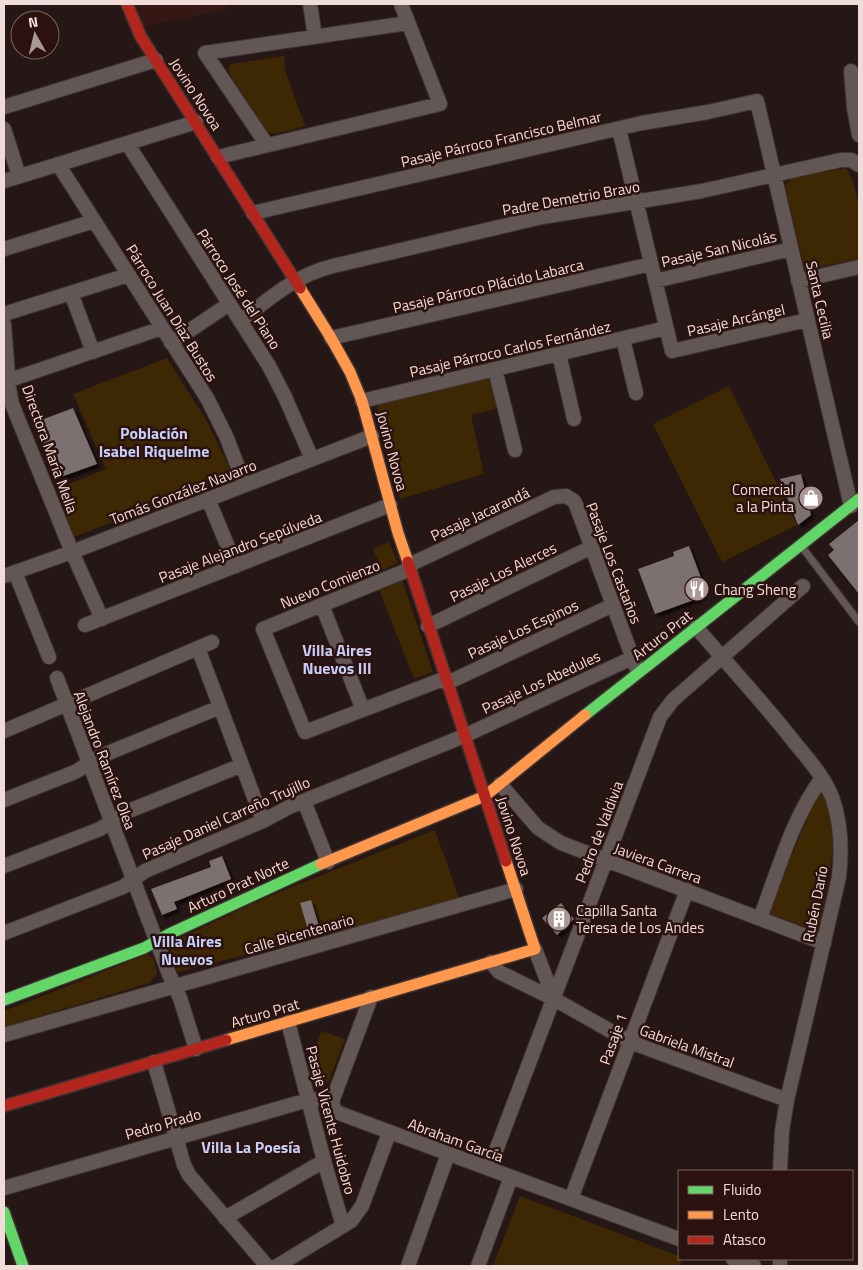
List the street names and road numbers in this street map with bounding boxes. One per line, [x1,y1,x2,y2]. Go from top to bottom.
street label: Jovino Novoa [164,53,228,135]
street label: Pasaje Párroco Francisco Belmar [398,105,604,173]
street label: Padre Demetrio Bravo [500,175,642,221]
street label: Párroco José del Piano [191,224,287,354]
street label: Pasaje San Nicolás [659,225,779,273]
street label: Párroco Juan Díaz Bustos [120,240,224,386]
street label: Pasaje Párroco Plácido Labarca [390,253,586,319]
street label: Santa Cecilia [800,259,840,342]
street label: Pasaje Arcángel [685,298,787,342]
street label: Pasaje Párroco Carlos Fernández [407,315,613,383]
street label: Directora María Mella [16,382,84,517]
street label: Jovino Novoa [370,408,414,494]
street label: Tomás González Navarro [106,453,260,531]
street label: Pasaje Jacarandá [427,481,534,547]
street label: Pasaje Los Castaños [580,499,648,627]
street label: Pasaje Alejandro Sepúlveda [155,505,325,589]
street label: Pasaje Los Alerces [446,536,560,608]
street label: Nuevo Comienzo [277,553,383,615]
street label: Pasaje Los Espinos [464,593,582,665]
street label: Arturo Prat [627,604,697,666]
street label: Pasaje Los Abedules [478,644,604,720]
street label: Alejandro Ramírez Olea [68,687,142,833]
street label: Pasaje Daniel Carreño Trujillo [138,770,314,865]
street label: Pedro de Valdivia [569,777,629,887]
street label: Jovino Novoa [490,793,538,879]
street label: Javiera Carrera [611,836,706,890]
street label: Arturo Prat Norte [183,851,293,919]
street label: Rubén Darío [796,864,834,944]
street label: Calle Bicentenario [242,907,356,961]
street label: Arturo Prat [228,992,303,1034]
street label: Pasaje 1 [593,1010,633,1068]
street label: Gabriela Mistral [636,1018,738,1074]
street label: Pasaje Vicente Huidobro [300,1043,362,1197]
street label: Pedro Prado [122,1102,204,1146]
street label: Abraham García [405,1112,507,1168]

